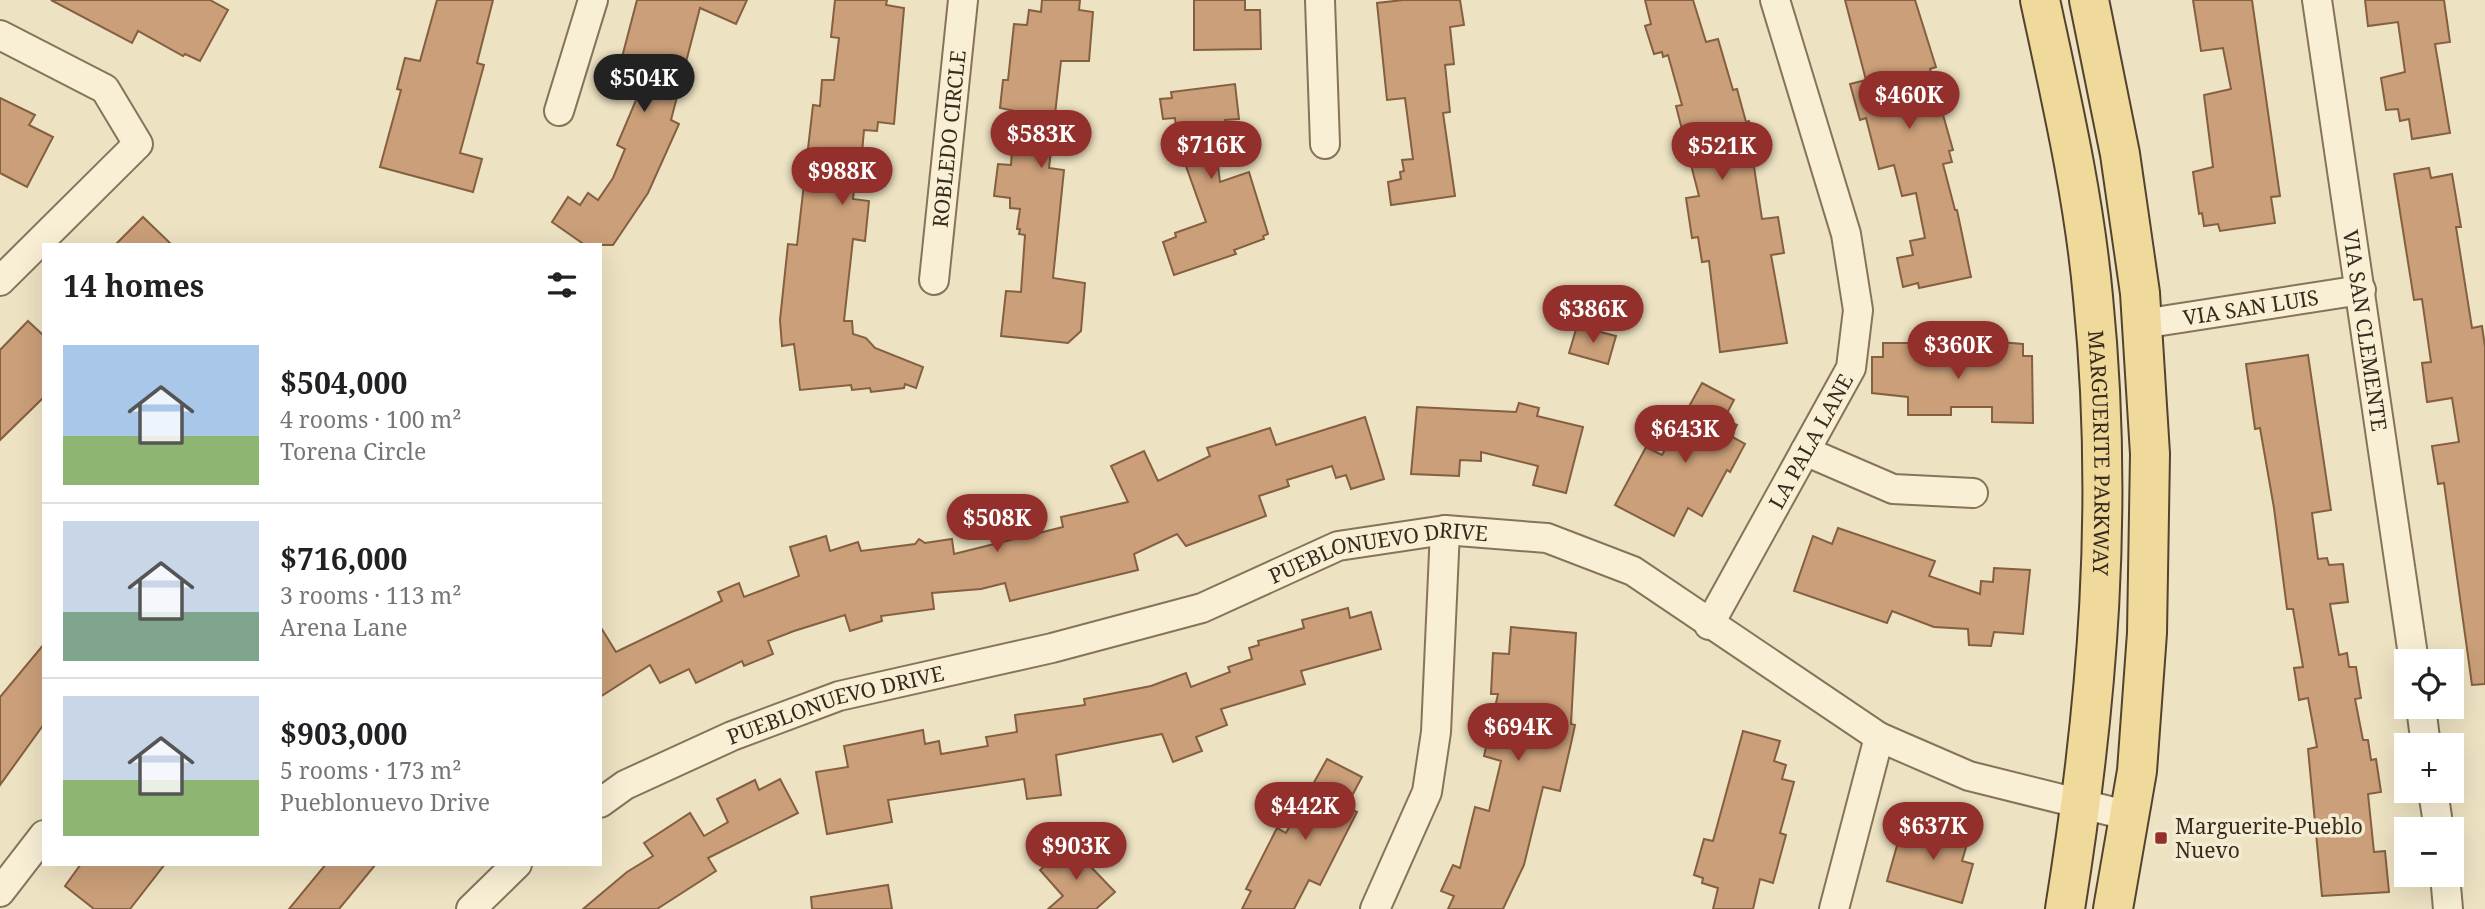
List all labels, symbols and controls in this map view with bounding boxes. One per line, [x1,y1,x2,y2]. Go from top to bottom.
street label: ROBLEDO CIRCLE [926,49,972,229]
pin: $504K [595,54,693,114]
text: $504K [610,61,678,93]
pin: $460K [1860,72,1958,131]
text: $460K [1875,78,1943,110]
pin: $583K [992,110,1090,170]
text: $583K [1007,117,1075,149]
pin: $716K [1162,122,1260,181]
pin: $521K [1673,122,1771,182]
text: $716K [1177,128,1245,160]
text: $521K [1688,129,1756,161]
pin: $988K [793,148,891,207]
text: $988K [808,154,876,186]
street label: VIA SAN CLEMENTE [2337,228,2394,433]
text: 14 homes [63,265,204,306]
icon: filters [543,266,581,304]
street label: VIA SAN LUIS [2181,283,2320,331]
pin: $386K [1544,286,1642,345]
text: $386K [1559,292,1627,324]
pin: $360K [1909,322,2007,381]
text: $360K [1924,328,1992,360]
street label: MARGUERITE PARKWAY [2082,329,2116,577]
text: $504,000 [280,362,407,403]
street label: LA PALA LANE [1762,369,1859,514]
icon: home [119,373,203,457]
text: 4 rooms · 100 m² [280,403,462,435]
pin: $643K [1636,406,1734,465]
text: $643K [1651,412,1719,444]
text: Torena Circle [280,435,426,467]
pin: $508K [948,494,1046,554]
text: $508K [963,501,1031,533]
street label: PUEBLONUEVO DRIVE [1264,516,1489,590]
text: $716,000 [280,538,407,579]
icon: home [119,549,203,633]
text: 3 rooms · 113 m² [280,579,462,611]
text: Arena Lane [280,611,408,643]
map controls [2394,649,2464,887]
button: locate [2394,649,2464,719]
street label: PUEBLONUEVO DRIVE [723,659,947,751]
pin: $694K [1469,704,1567,763]
text: $694K [1484,710,1552,742]
text: $903,000 [280,713,407,754]
icon: home [119,724,203,808]
button: + [2394,733,2464,803]
text: 5 rooms · 173 m² [280,754,462,786]
pin: $442K [1256,782,1354,842]
text: Pueblonuevo Drive [280,786,490,818]
text: $442K [1271,789,1339,821]
pin: $637K [1884,802,1982,862]
text: $637K [1899,809,1967,841]
place label: Marguerite-Pueblo Nuevo [2175,812,2363,864]
button: − [2394,817,2464,887]
pin: $903K [1027,822,1125,882]
text: $903K [1042,829,1110,861]
marker: Marguerite-Pueblo Nuevo [2153,830,2169,846]

